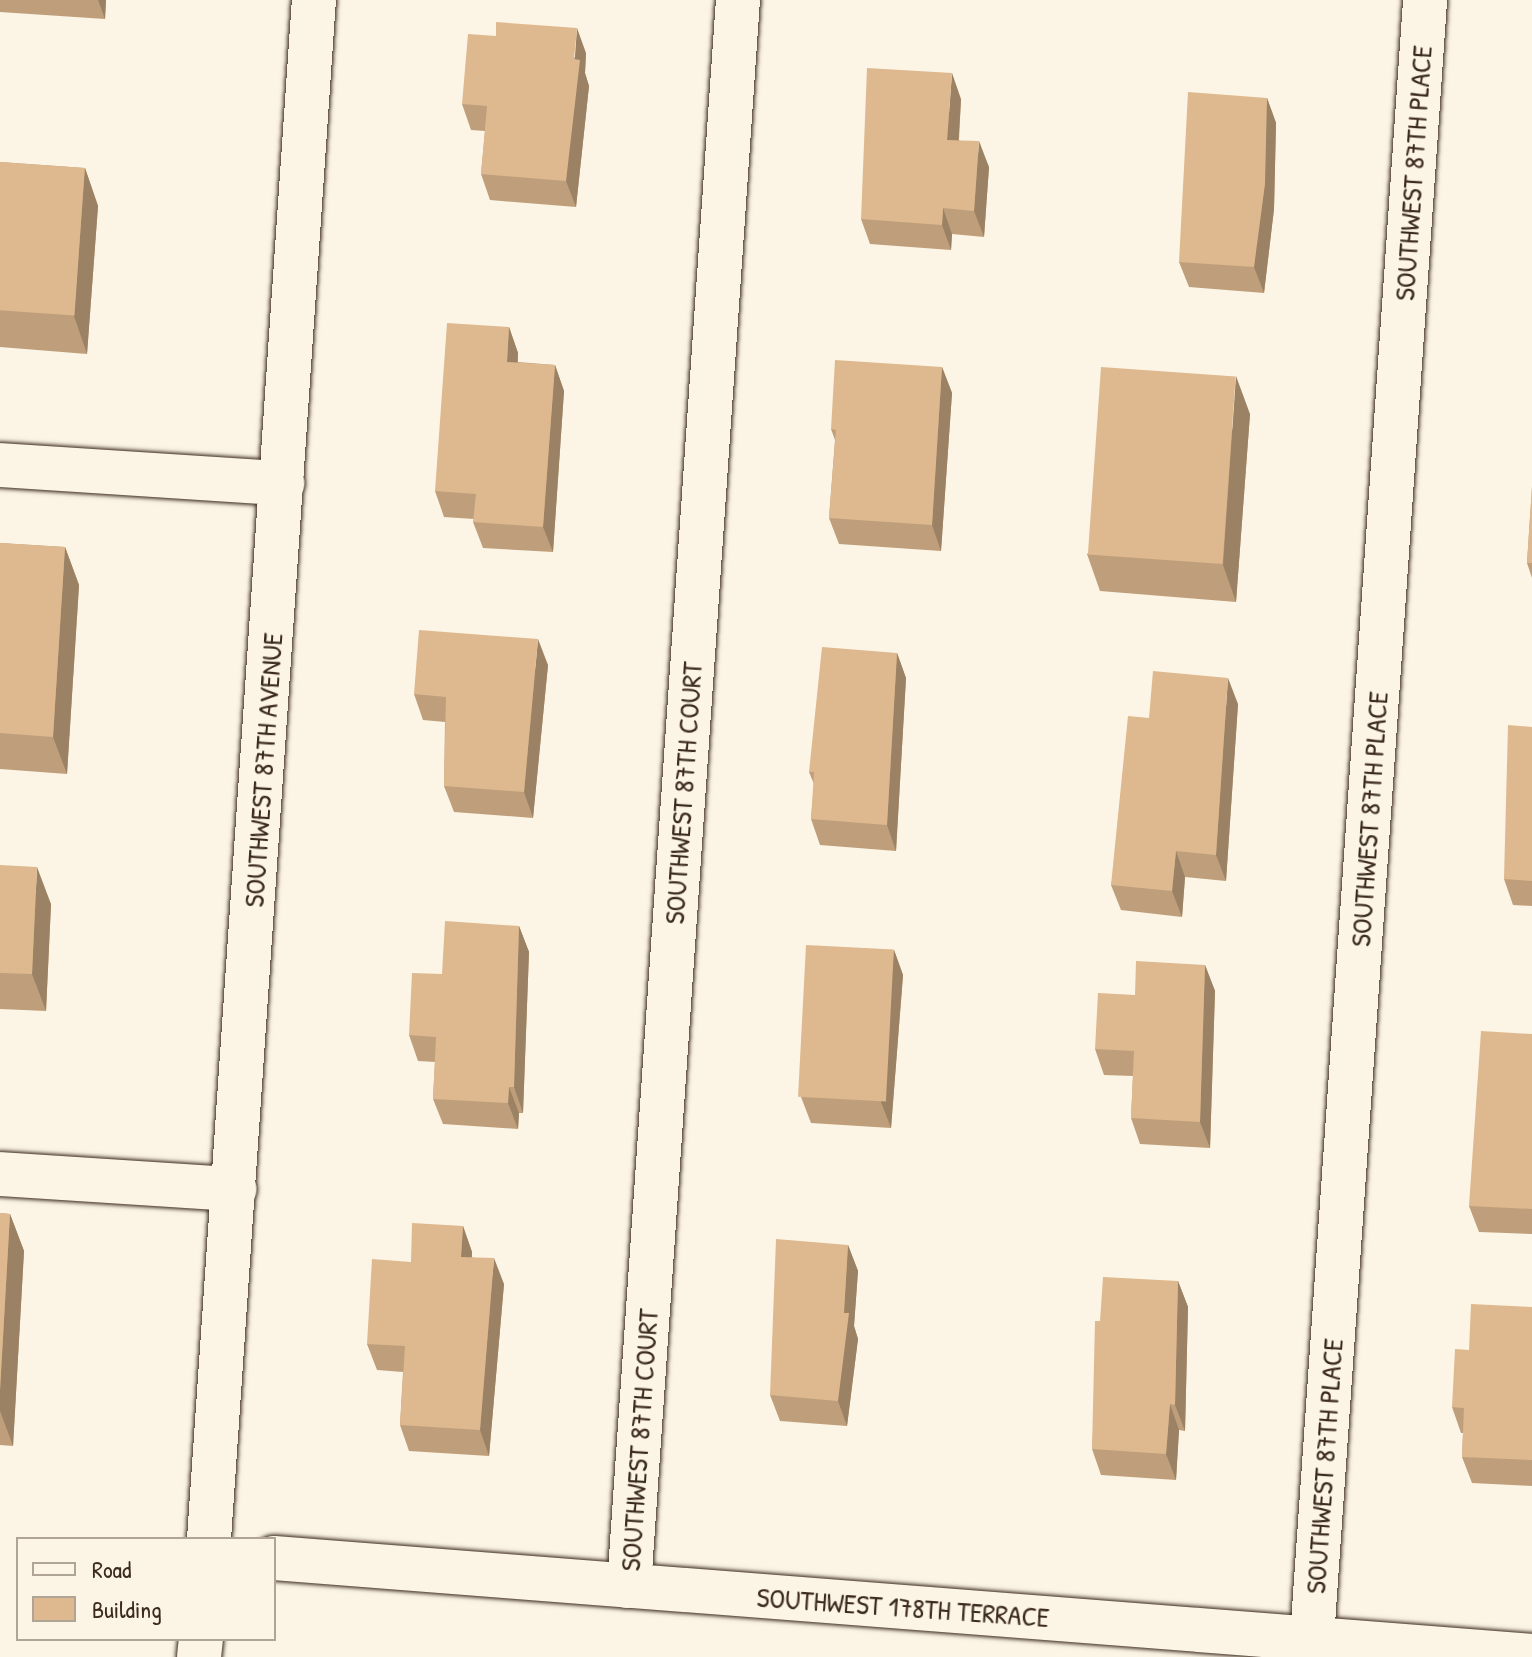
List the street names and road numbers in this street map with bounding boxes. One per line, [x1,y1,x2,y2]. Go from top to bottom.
street label: SOUTHWEST 87TH PLACE [1387,44,1439,302]
street label: SOUTHWEST 87TH AVENUE [237,632,289,908]
street label: SOUTHWEST 87TH COURT [657,661,709,925]
street label: SOUTHWEST 87TH PLACE [1343,690,1395,948]
street label: SOUTHWEST 87TH COURT [613,1308,665,1572]
street label: SOUTHWEST 87TH PLACE [1298,1337,1350,1595]
street label: SOUTHWEST 178TH TERRACE [756,1580,1050,1634]

